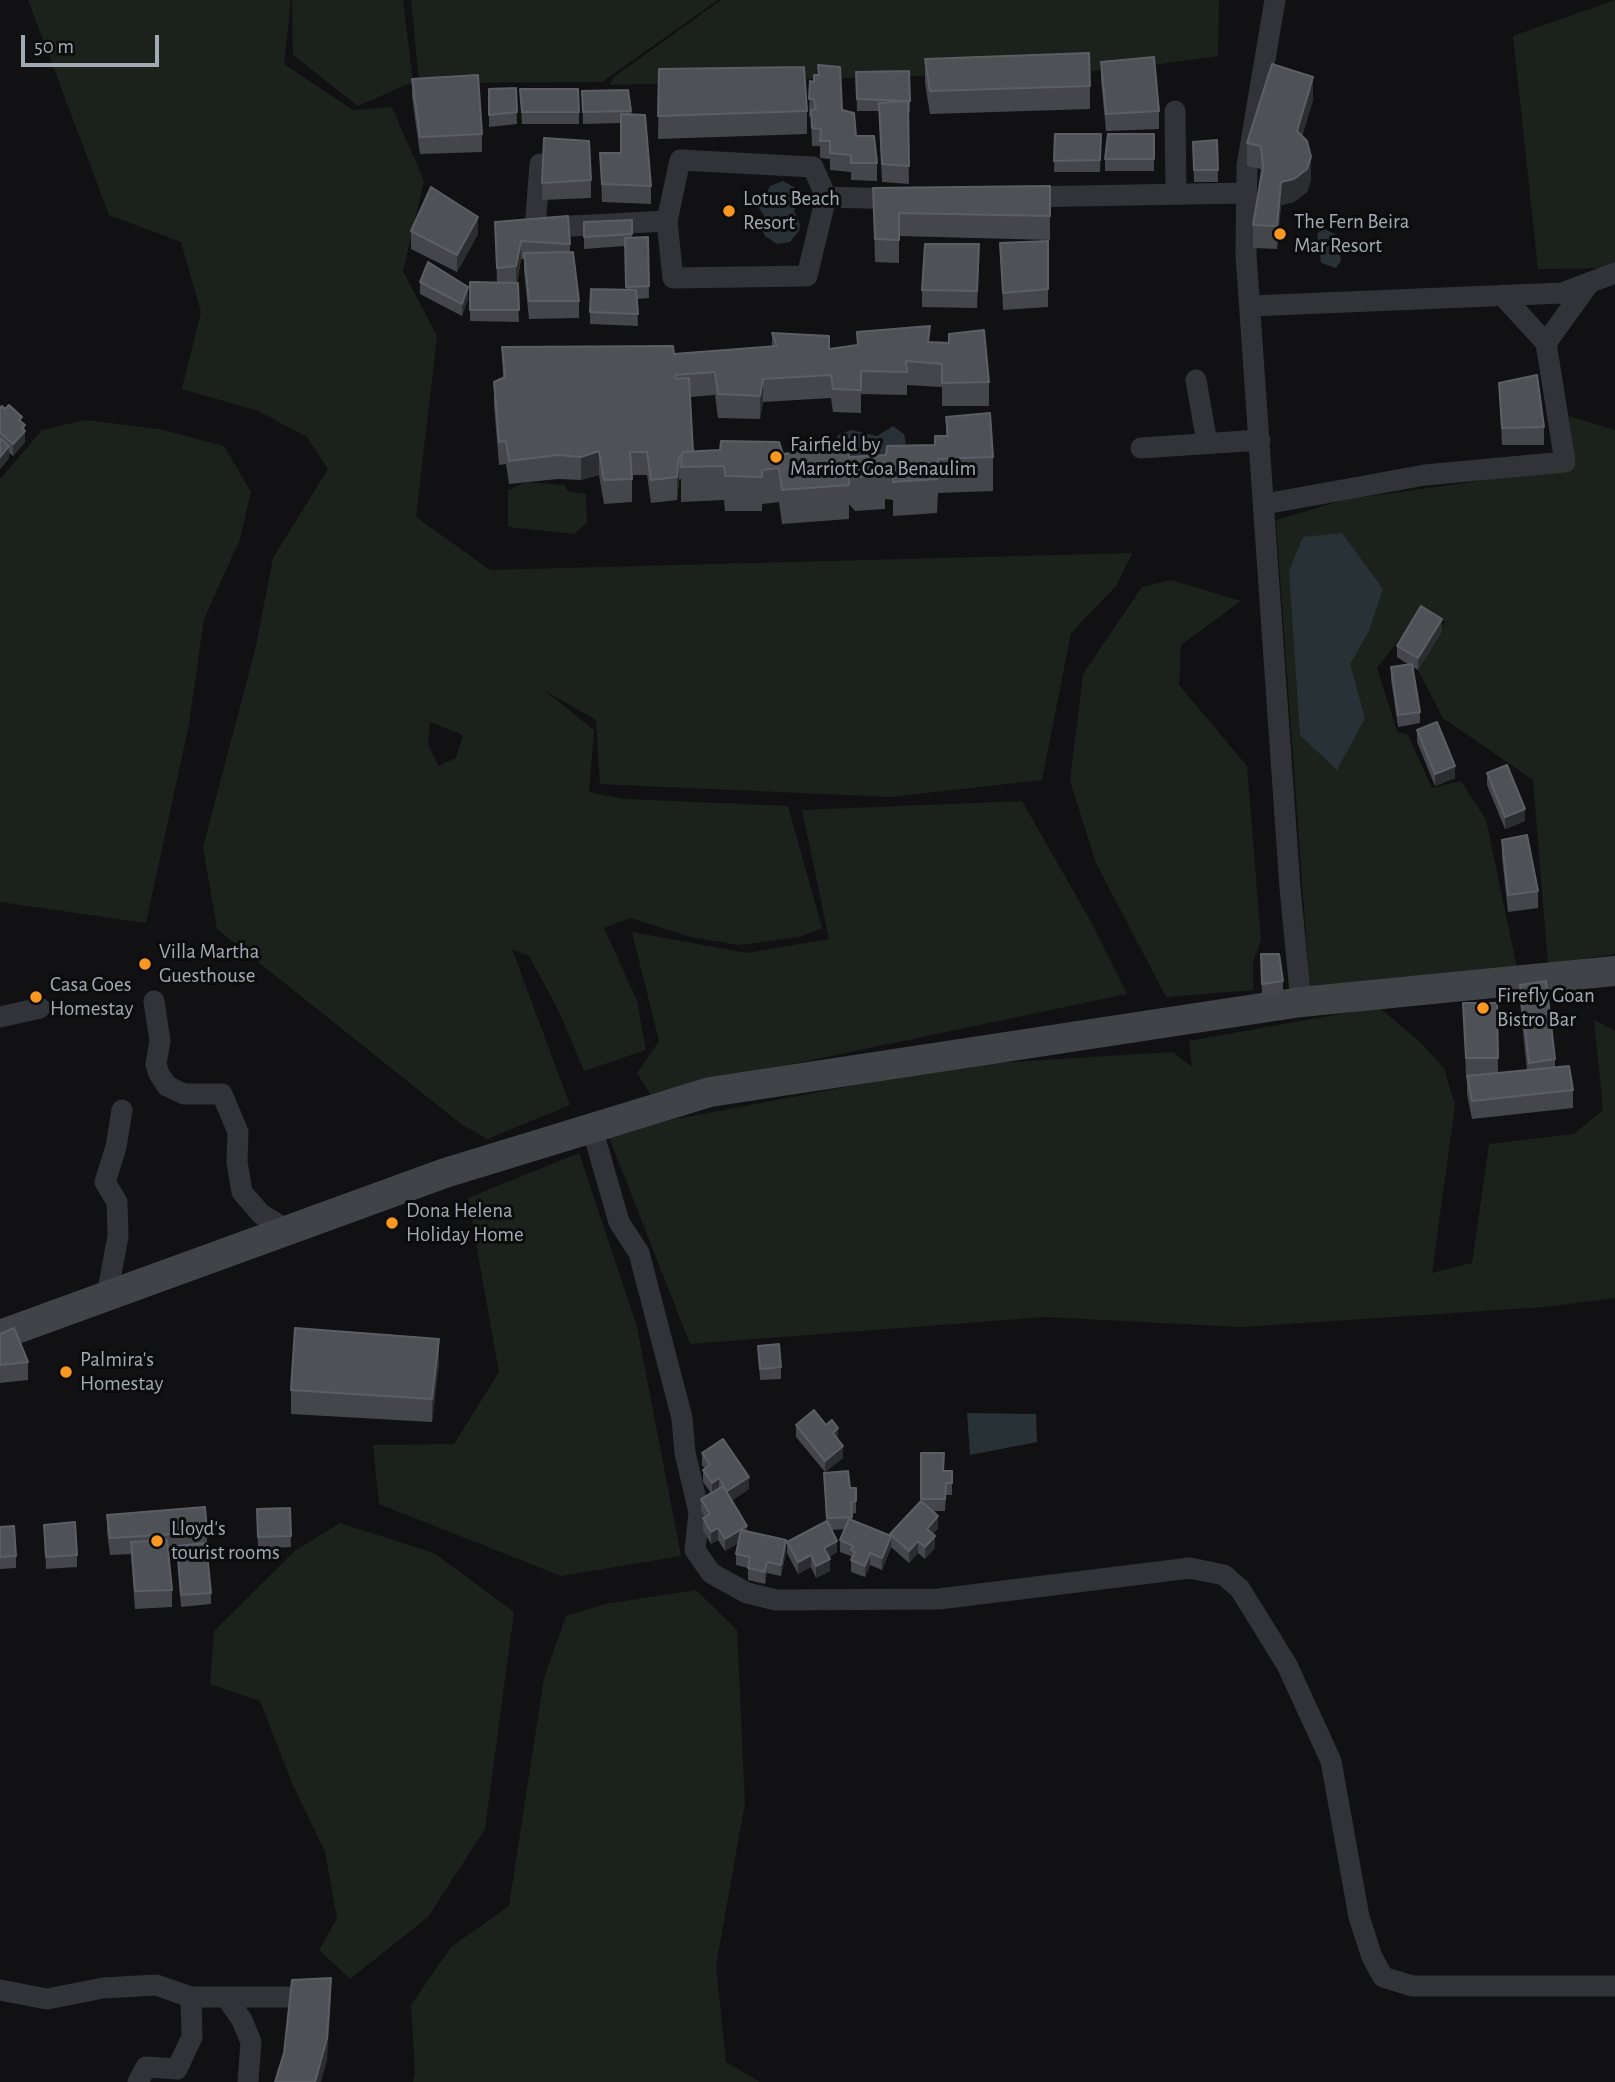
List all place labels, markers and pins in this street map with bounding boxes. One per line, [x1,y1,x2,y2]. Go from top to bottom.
place label: Lotus Beach Resort [743,186,840,236]
marker: Lotus Beach Resort [721,203,737,219]
place label: The Fern Beira Mar Resort [1294,209,1409,259]
marker: The Fern Beira Mar Resort [1272,226,1288,242]
place label: Fairfield by Marriott Goa Benaulim [790,432,976,482]
marker: Fairfield by Marriott Goa Benaulim [768,449,784,465]
place label: Villa Martha Guesthouse [159,939,259,989]
marker: Villa Martha Guesthouse [137,956,153,972]
place label: Casa Goes Homestay [50,972,133,1022]
place label: Firefly Goan Bistro Bar [1497,983,1595,1033]
marker: Casa Goes Homestay [28,989,44,1005]
marker: Firefly Goan Bistro Bar [1475,1000,1491,1016]
place label: Dona Helena Holiday Home [406,1198,524,1248]
marker: Dona Helena Holiday Home [384,1215,400,1231]
place label: Palmira's Homestay [80,1347,163,1397]
marker: Palmira's Homestay [58,1364,74,1380]
place label: Lloyd's tourist rooms [171,1516,280,1566]
marker: Lloyd's tourist rooms [149,1533,165,1549]

